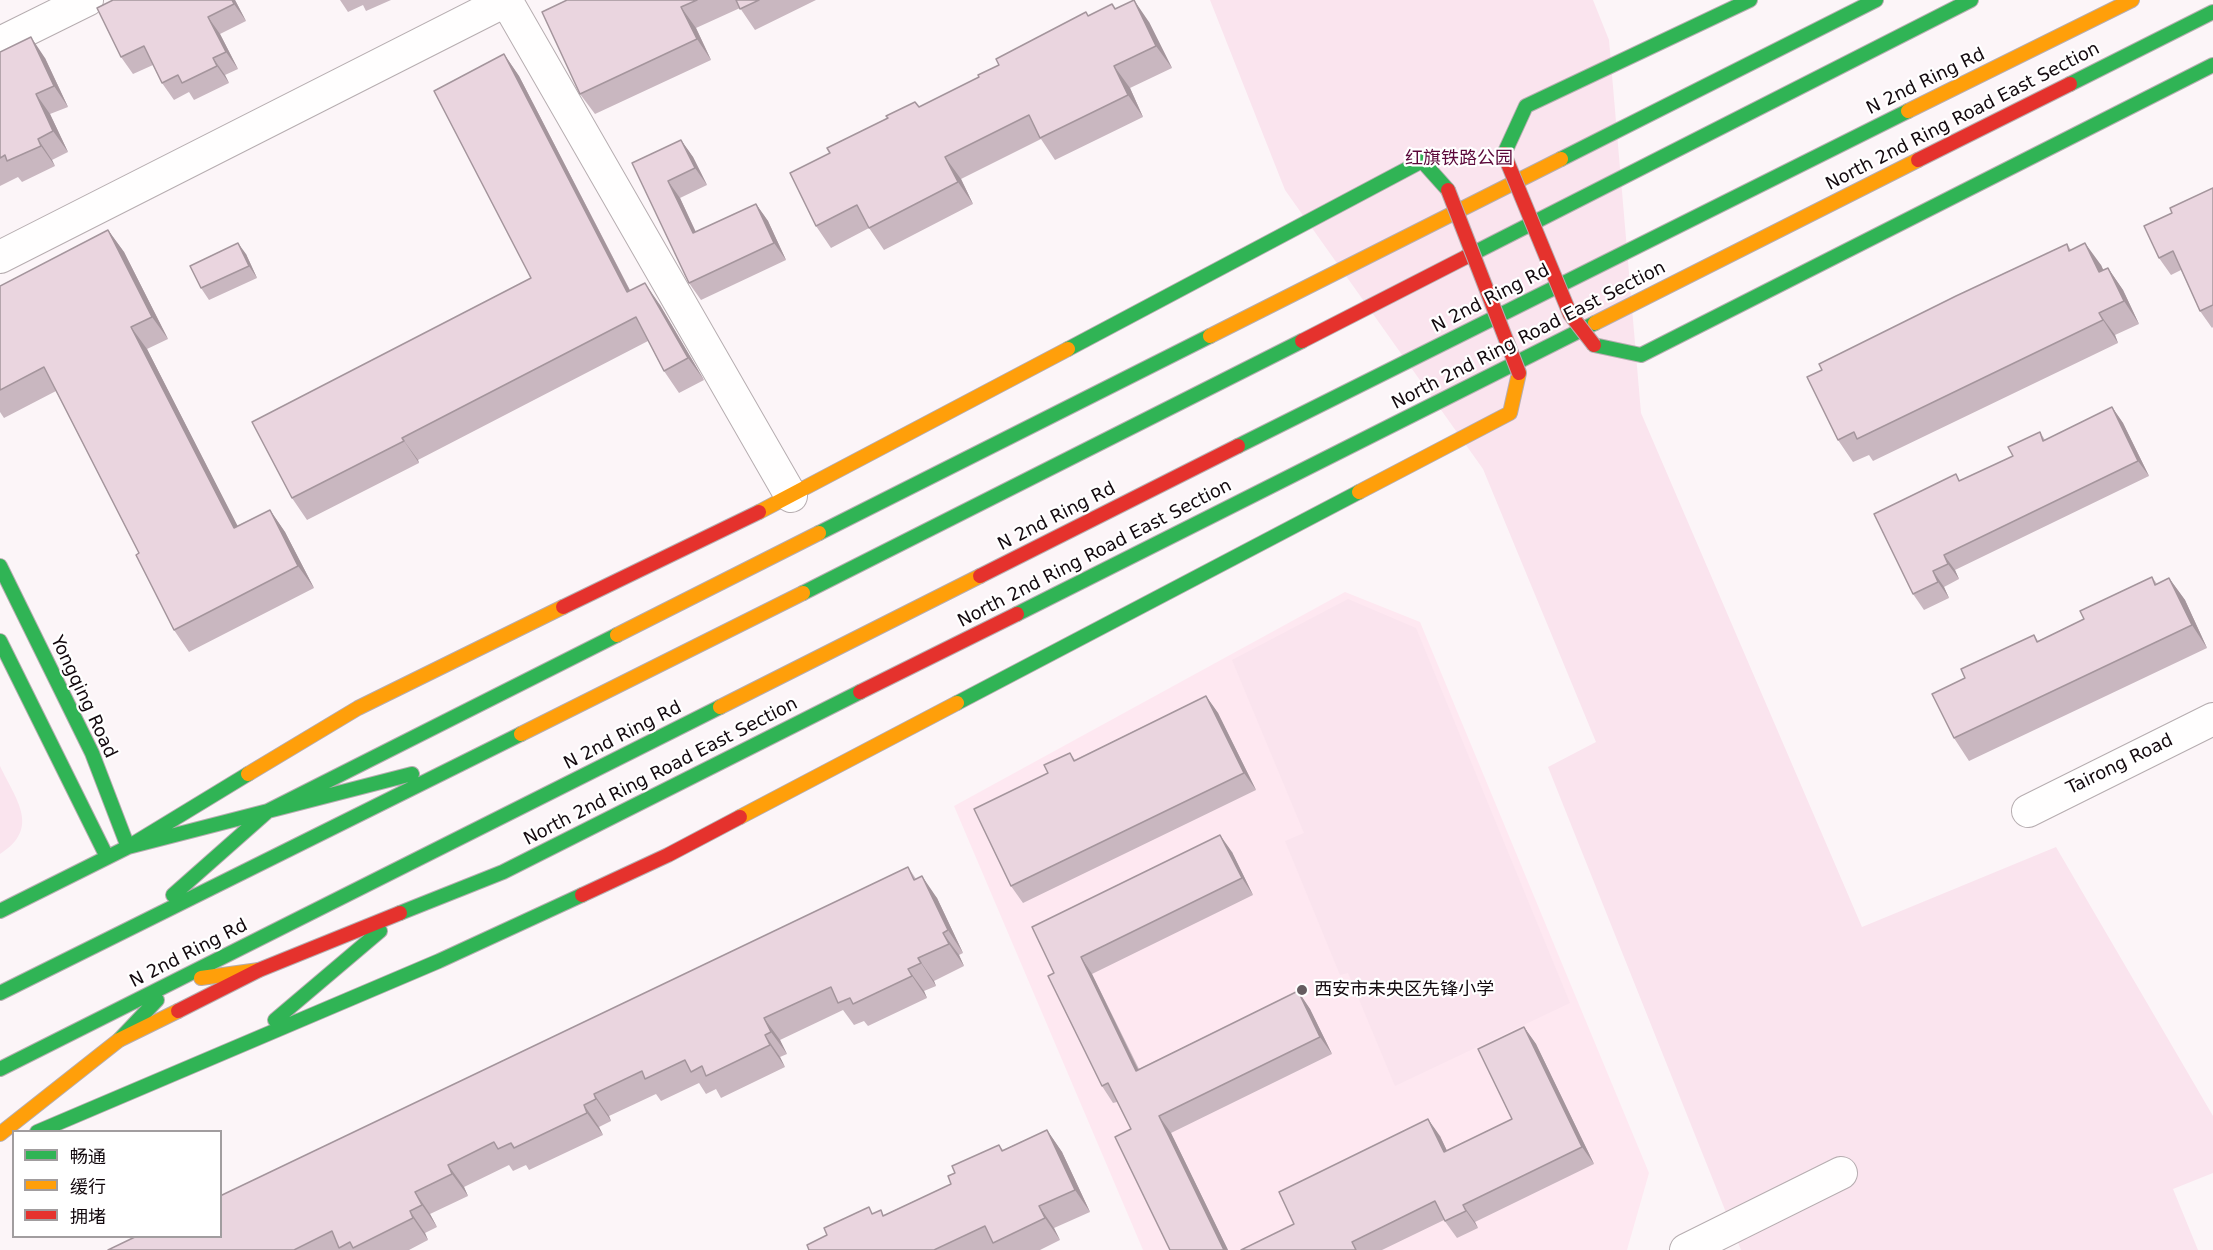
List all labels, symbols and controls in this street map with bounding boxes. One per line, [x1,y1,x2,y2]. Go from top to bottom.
street label: North 2nd Ring Road East Section [1822,38,2104,196]
street label: N 2nd Ring Rd [1863,44,1989,120]
park label: 红旗铁路公园 [1405,148,1513,170]
street label: North 2nd Ring Road East Section [1388,257,1670,415]
street label: N 2nd Ring Rd [1429,260,1553,338]
street label: North 2nd Ring Road East Section [954,475,1236,633]
street label: N 2nd Ring Rd [995,478,1119,556]
street label: Yongqing Road [45,632,121,762]
street label: North 2nd Ring Road East Section [520,693,802,851]
street label: N 2nd Ring Rd [561,697,685,775]
street label: Tairong Road [2063,730,2177,800]
street label: N 2nd Ring Rd [127,915,251,993]
place label: 西安市未央区先锋小学 [1314,979,1494,1001]
marker: 西安市未央区先锋小学 [1295,983,1309,997]
legend [12,1130,222,1238]
text: 畅通 [70,1146,106,1167]
text: 缓行 [70,1176,106,1197]
text: 拥堵 [70,1206,106,1227]

